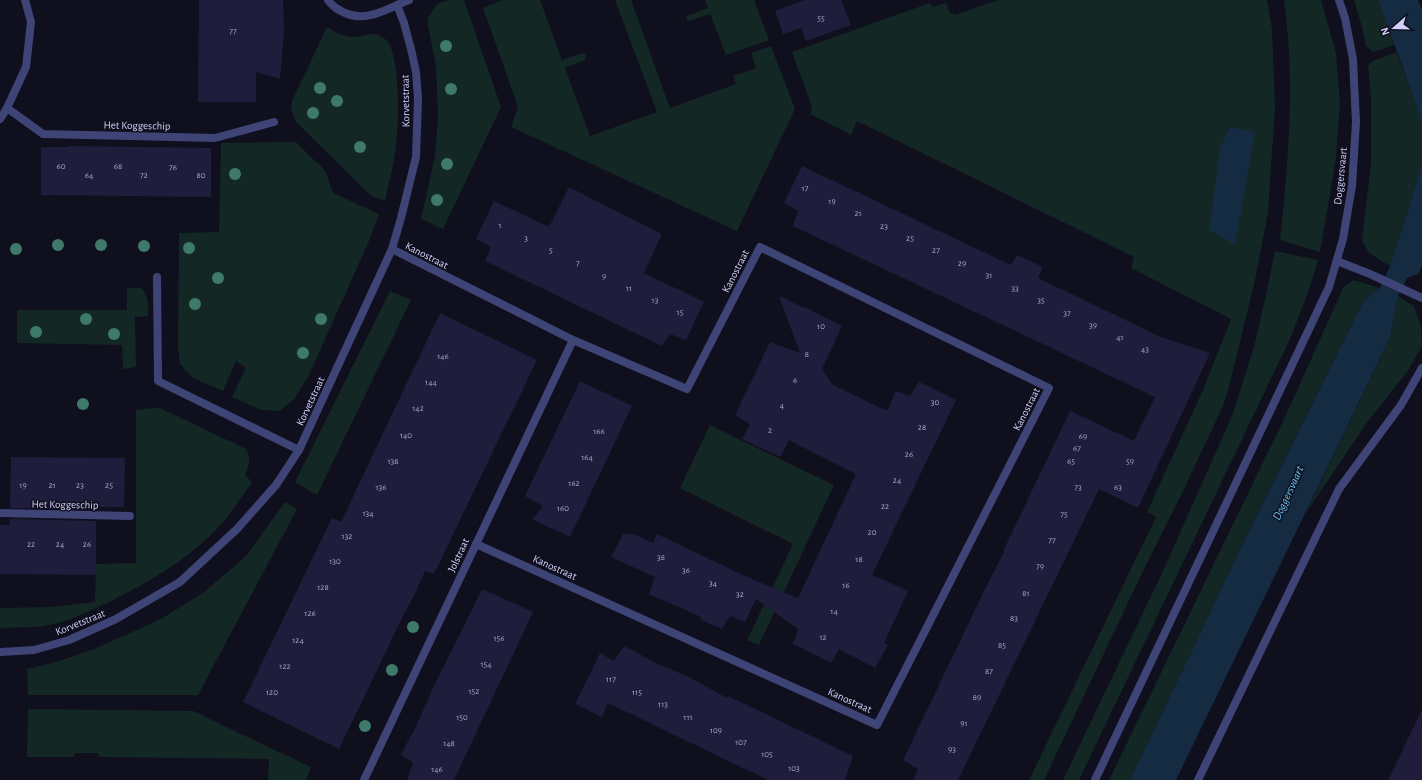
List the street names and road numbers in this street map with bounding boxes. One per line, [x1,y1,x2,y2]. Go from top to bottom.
street label: Korvetstraat [400,74,411,127]
street label: Het Koggeschip [103,119,171,132]
street label: Doggersvaart [1332,146,1349,205]
street label: Kanostraat [403,240,450,271]
street label: Kanostraat [720,248,751,295]
street label: Korvetstraat [294,375,327,427]
street label: Kanostraat [1011,386,1042,433]
street label: Het Koggeschip [31,498,99,511]
street label: Jolstraat [446,536,471,574]
street label: Kanostraat [531,553,579,582]
street label: Korvetstraat [54,607,107,637]
street label: Kanostraat [826,686,874,715]

